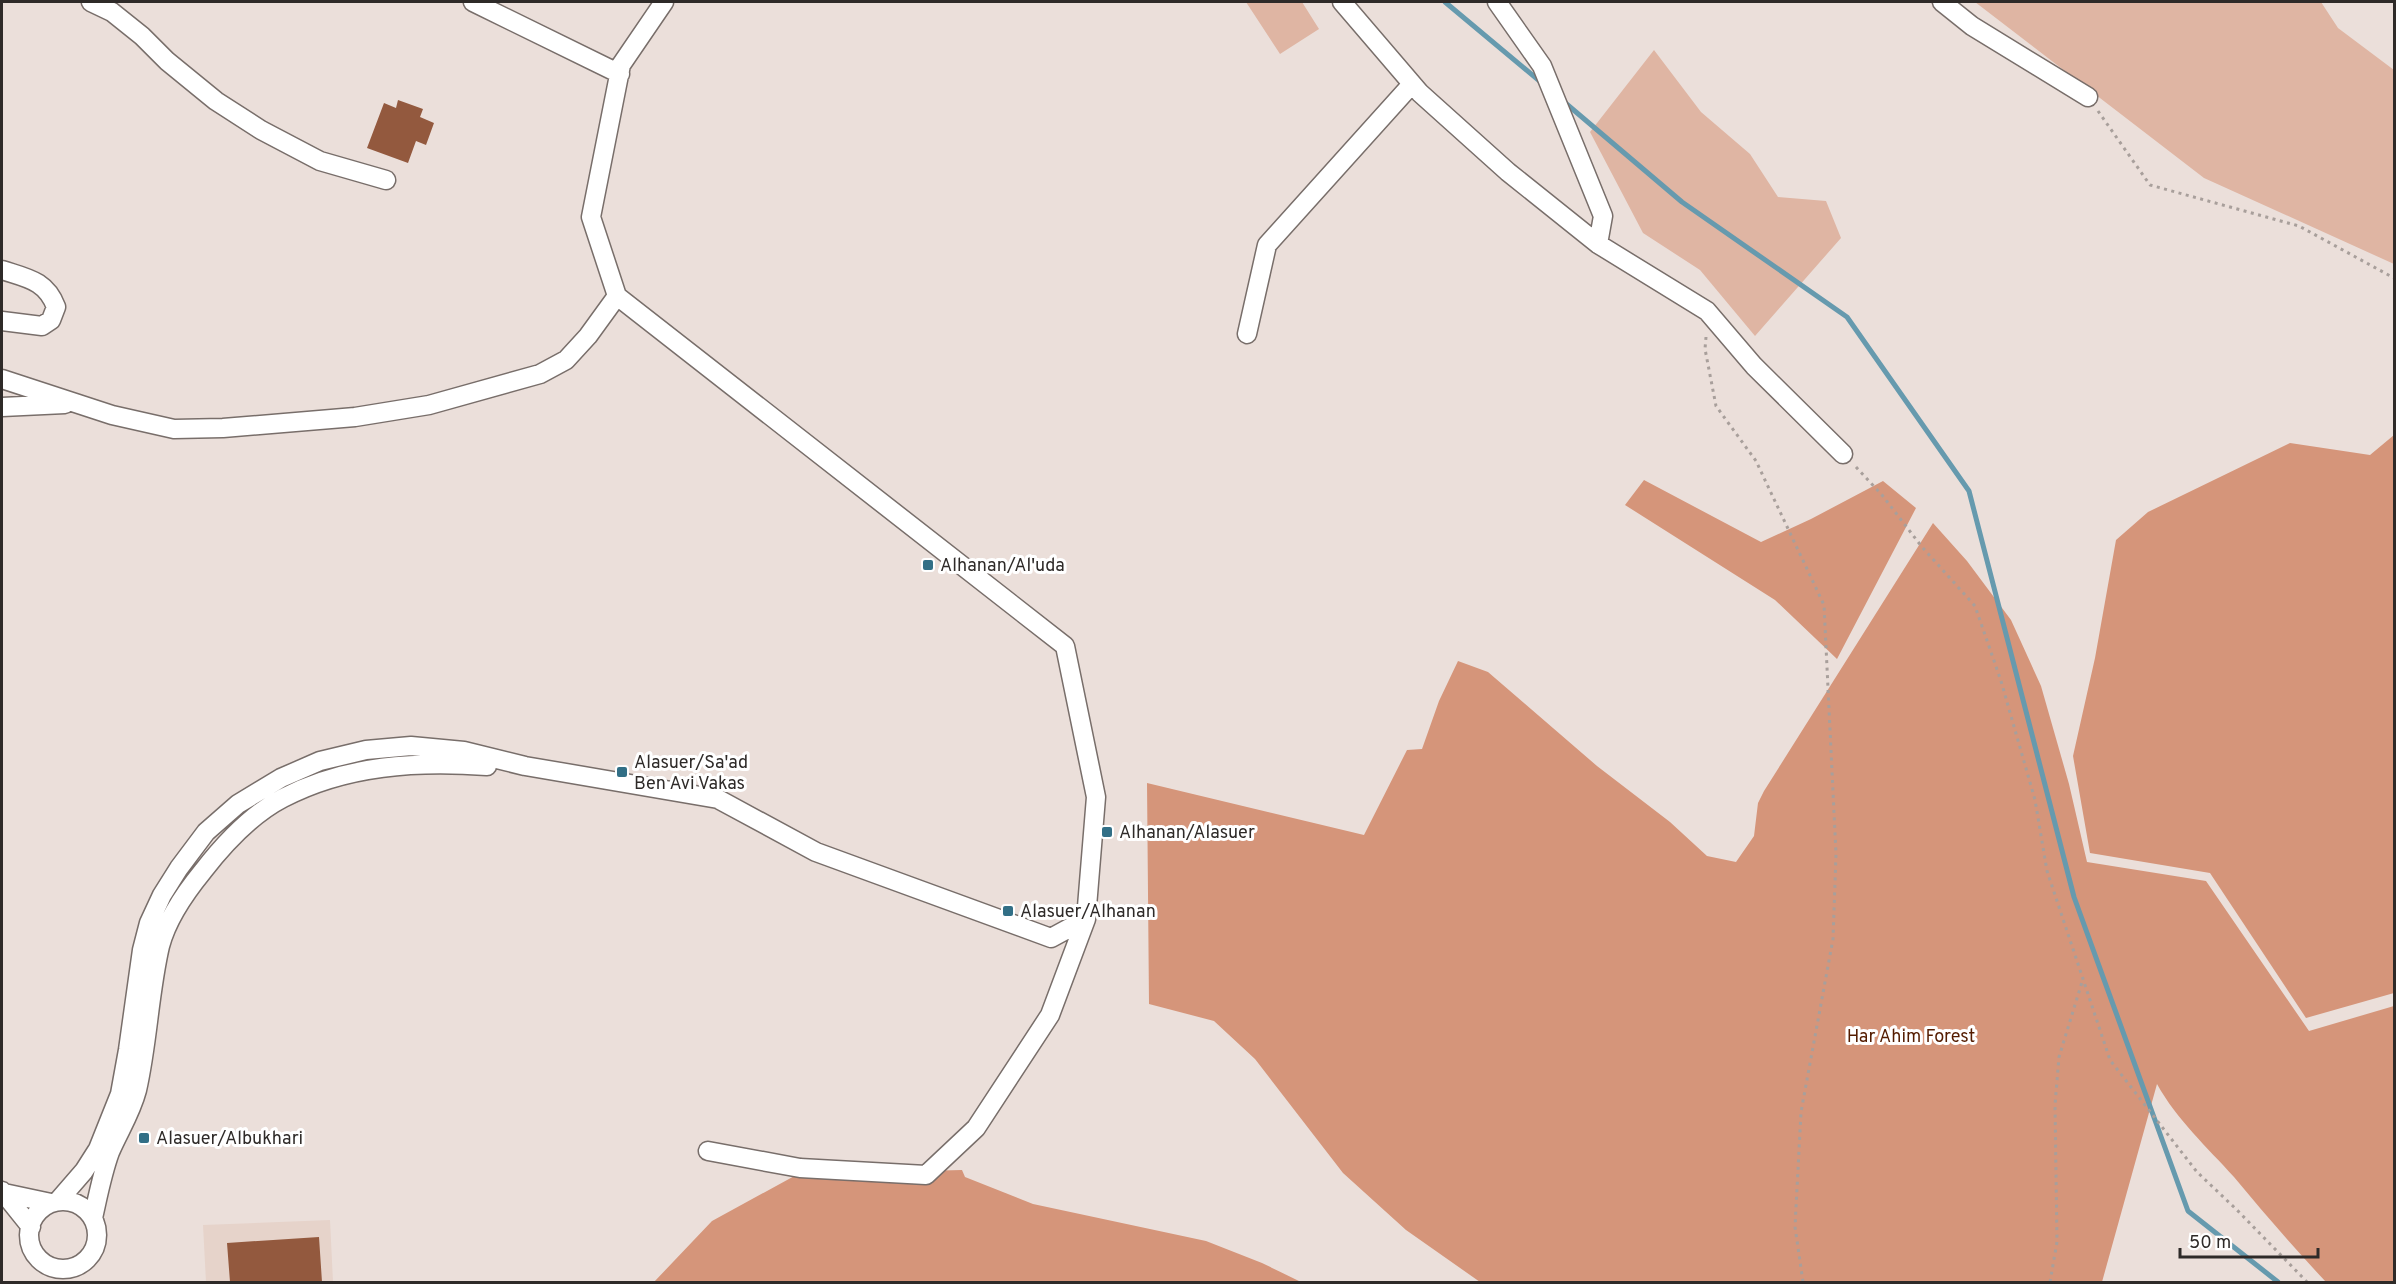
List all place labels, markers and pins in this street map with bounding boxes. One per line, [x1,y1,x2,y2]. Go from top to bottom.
place label: Alhanan/Al'uda [940,555,1065,578]
marker: Alhanan/Al'uda [921,558,935,572]
place label: Alasuer/Sa'ad Ben Avi Vakas [634,752,748,796]
marker: Alasuer/Sa'ad Ben Avi Vakas [615,765,629,779]
place label: Alhanan/Alasuer [1119,822,1255,845]
marker: Alhanan/Alasuer [1100,825,1114,839]
place label: Alasuer/Alhanan [1020,901,1156,924]
marker: Alasuer/Alhanan [1001,904,1015,918]
place label: Alasuer/Albukhari [156,1128,303,1151]
marker: Alasuer/Albukhari [137,1131,151,1145]

